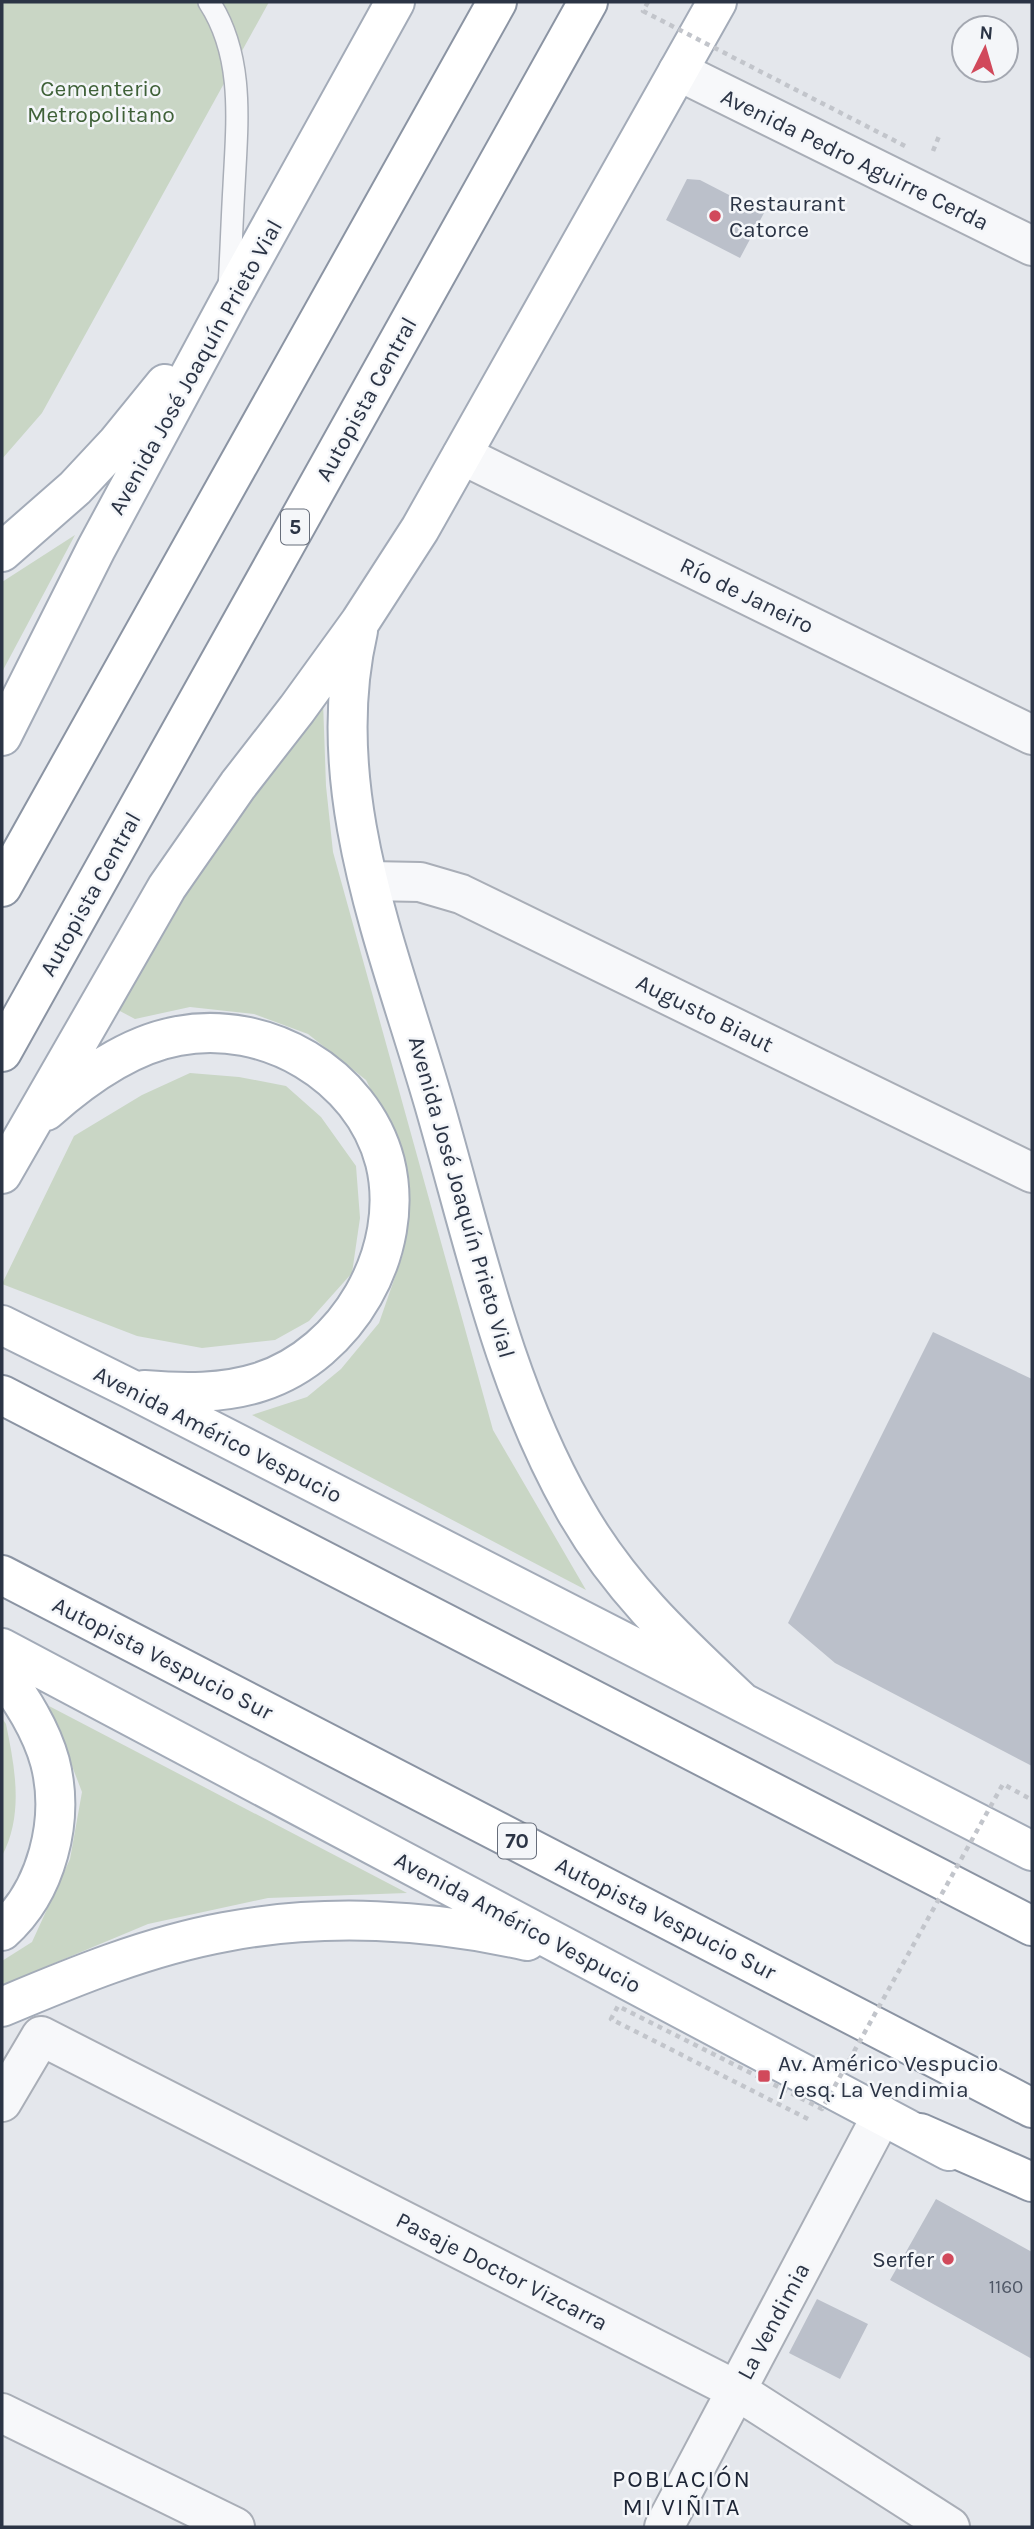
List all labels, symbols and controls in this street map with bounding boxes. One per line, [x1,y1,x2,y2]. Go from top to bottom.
north arrow [950,14,1020,84]
text: N [979,22,994,45]
park label: Cementerio Metropolitano [27,75,175,128]
street label: Avenida Pedro Aguirre Cerda [717,83,993,236]
place label: Restaurant Catorce [729,190,846,243]
marker: Restaurant Catorce [707,208,723,224]
street label: Avenida José Joaquín Prieto Vial [103,215,288,519]
street label: Autopista Central [310,313,423,486]
road number: 5 [281,510,309,544]
street label: Río de Janeiro [676,551,818,639]
street label: Autopista Central [34,808,147,981]
street label: Augusto Biaut [632,969,778,1058]
street label: Avenida José Joaquín Prieto Vial [403,1033,520,1361]
street label: Avenida Américo Vespucio [89,1360,346,1509]
street label: Autopista Vespucio Sur [48,1591,278,1726]
road number: 70 [498,1824,536,1858]
street label: Avenida Américo Vespucio [390,1846,645,1999]
street label: Autopista Vespucio Sur [551,1851,781,1986]
place label: Av. Américo Vespucio / esq. La Vendimia [778,2050,998,2103]
marker: Av. Américo Vespucio / esq. La Vendimia [756,2068,772,2084]
street label: Pasaje Doctor Vizcarra [392,2206,612,2337]
place label: Serfer [872,2246,935,2273]
marker: Serfer [940,2251,956,2267]
street label: La Vendimia [731,2258,815,2384]
house number: 1160 [989,2276,1023,2298]
district label: POBLACIÓN MI VIÑITA [612,2465,752,2521]

